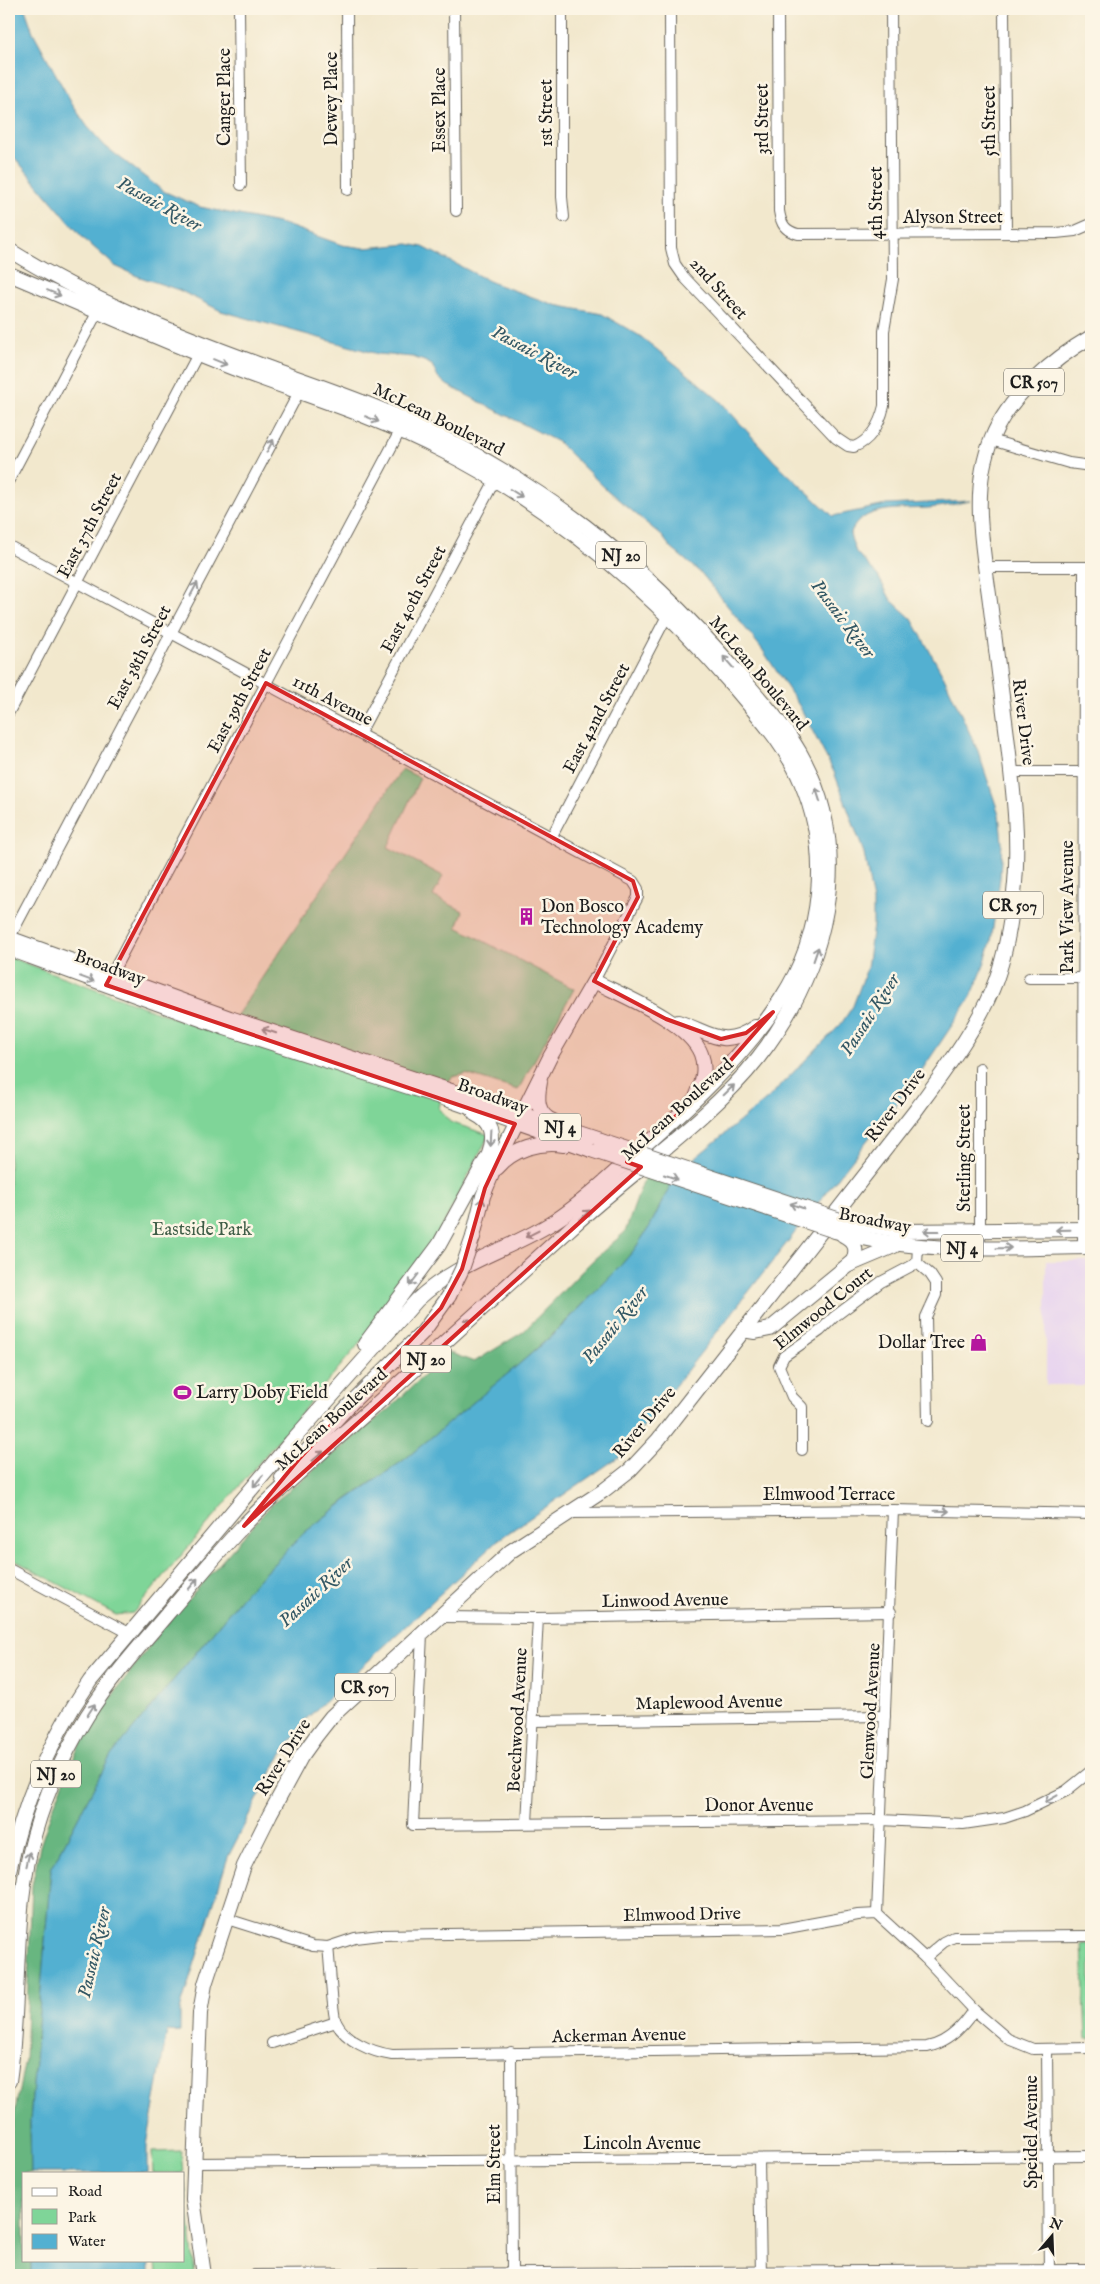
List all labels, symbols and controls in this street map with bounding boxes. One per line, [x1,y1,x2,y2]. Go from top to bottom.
street label: Canger Place [214,48,237,146]
street label: Dewey Place [321,52,344,146]
street label: Essex Place [429,67,452,153]
street label: 1st Street [536,79,559,147]
street label: 3rd Street [752,83,775,155]
street label: 5th Street [979,86,1002,156]
street label: 4th Street [866,166,889,240]
water label: Passaic River [113,172,207,238]
street label: Alyson Street [902,207,1003,230]
street label: 2nd Street [684,253,752,325]
one-way arrow [46,289,61,298]
water label: Passaic River [487,320,582,386]
one-way arrow [212,358,227,368]
road number: CR 507 [1004,368,1064,396]
street label: McLean Boulevard [369,379,508,462]
one-way arrow [364,414,379,424]
one-way arrow [266,439,275,454]
street label: East 37th Street [53,469,128,582]
one-way arrow [509,488,523,498]
street label: East 40th Street [376,542,452,658]
road number: NJ 20 [596,542,646,568]
water label: Passaic River [805,575,881,665]
one-way arrow [189,582,199,597]
street label: East 38th Street [103,602,177,714]
street label: McLean Boulevard [703,612,813,736]
street label: East 39th Street [203,644,278,757]
one-way arrow [722,655,734,668]
street label: East 42nd Street [559,660,636,778]
street label: 11th Avenue [288,670,377,732]
street label: River Drive [1006,678,1039,767]
one-way arrow [813,787,823,803]
street label: Park View Avenue [1057,840,1080,974]
road number: CR 507 [983,892,1043,918]
place label: Don Bosco Technology Academy [541,896,703,940]
building icon: Don Bosco Technology Academy [517,906,537,926]
street label: Broadway [71,945,148,992]
one-way arrow [812,947,821,963]
water label: Passaic River [835,968,907,1061]
one-way arrow [79,975,94,984]
one-way arrow [262,1026,278,1035]
street label: McLean Boulevard [617,1053,739,1166]
street label: River Drive [861,1064,932,1148]
street label: Broadway [454,1074,531,1121]
one-way arrow [723,1084,735,1096]
street label: Sterling Street [954,1104,977,1212]
road number: NJ 4 [539,1114,581,1140]
one-way arrow [487,1131,496,1147]
one-way arrow [663,1172,679,1182]
one-way arrow [477,1197,486,1213]
one-way arrow [789,1201,805,1211]
street label: Broadway [836,1203,913,1240]
one-way arrow [578,1209,591,1221]
park label: Eastside Park [152,1219,252,1242]
one-way arrow [1055,1225,1071,1234]
one-way arrow [923,1226,940,1236]
one-way arrow [525,1230,540,1239]
road number: NJ 4 [941,1234,983,1262]
one-way arrow [996,1243,1012,1253]
street label: Elmwood Court [770,1262,878,1356]
one-way arrow [409,1273,419,1287]
water label: Passaic River [577,1280,655,1369]
one-way arrow [458,1319,471,1330]
place label: Dollar Tree [878,1332,965,1355]
shop icon: Dollar Tree [969,1332,989,1352]
road number: NJ 20 [401,1346,451,1372]
street label: McLean Boulevard [271,1363,393,1476]
sports icon: Larry Doby Field [172,1382,192,1402]
place label: Larry Doby Field [196,1382,328,1405]
street label: River Drive [608,1382,682,1464]
one-way arrow [311,1451,324,1462]
one-way arrow [253,1475,264,1488]
street label: Elmwood Terrace [763,1484,895,1507]
one-way arrow [934,1506,950,1516]
water label: Passaic River [274,1551,360,1633]
one-way arrow [188,1577,199,1590]
street label: Linwood Avenue [602,1589,729,1614]
street label: Glenwood Avenue [856,1642,887,1780]
street label: Beechwood Avenue [503,1647,534,1793]
road number: CR 507 [335,1674,395,1700]
street label: Maplewood Avenue [635,1691,783,1716]
one-way arrow [86,1703,96,1717]
street label: River Drive [251,1715,317,1801]
road number: NJ 20 [31,1760,81,1788]
one-way arrow [1044,1794,1059,1804]
street label: Donor Avenue [705,1795,813,1818]
one-way arrow [24,1851,34,1867]
water label: Passaic River [73,1903,117,2000]
street label: Elmwood Drive [623,1903,741,1928]
street label: Ackerman Avenue [551,2024,686,2049]
street label: Speidel Avenue [1021,2075,1044,2189]
street label: Elm Street [484,2124,507,2204]
street label: Lincoln Avenue [583,2133,701,2156]
legend [22,2172,185,2262]
text: Road [68,2182,103,2201]
text: Park [68,2208,98,2227]
north arrow [1028,2212,1078,2262]
text: N [1046,2214,1065,2235]
text: Water [68,2232,106,2251]

